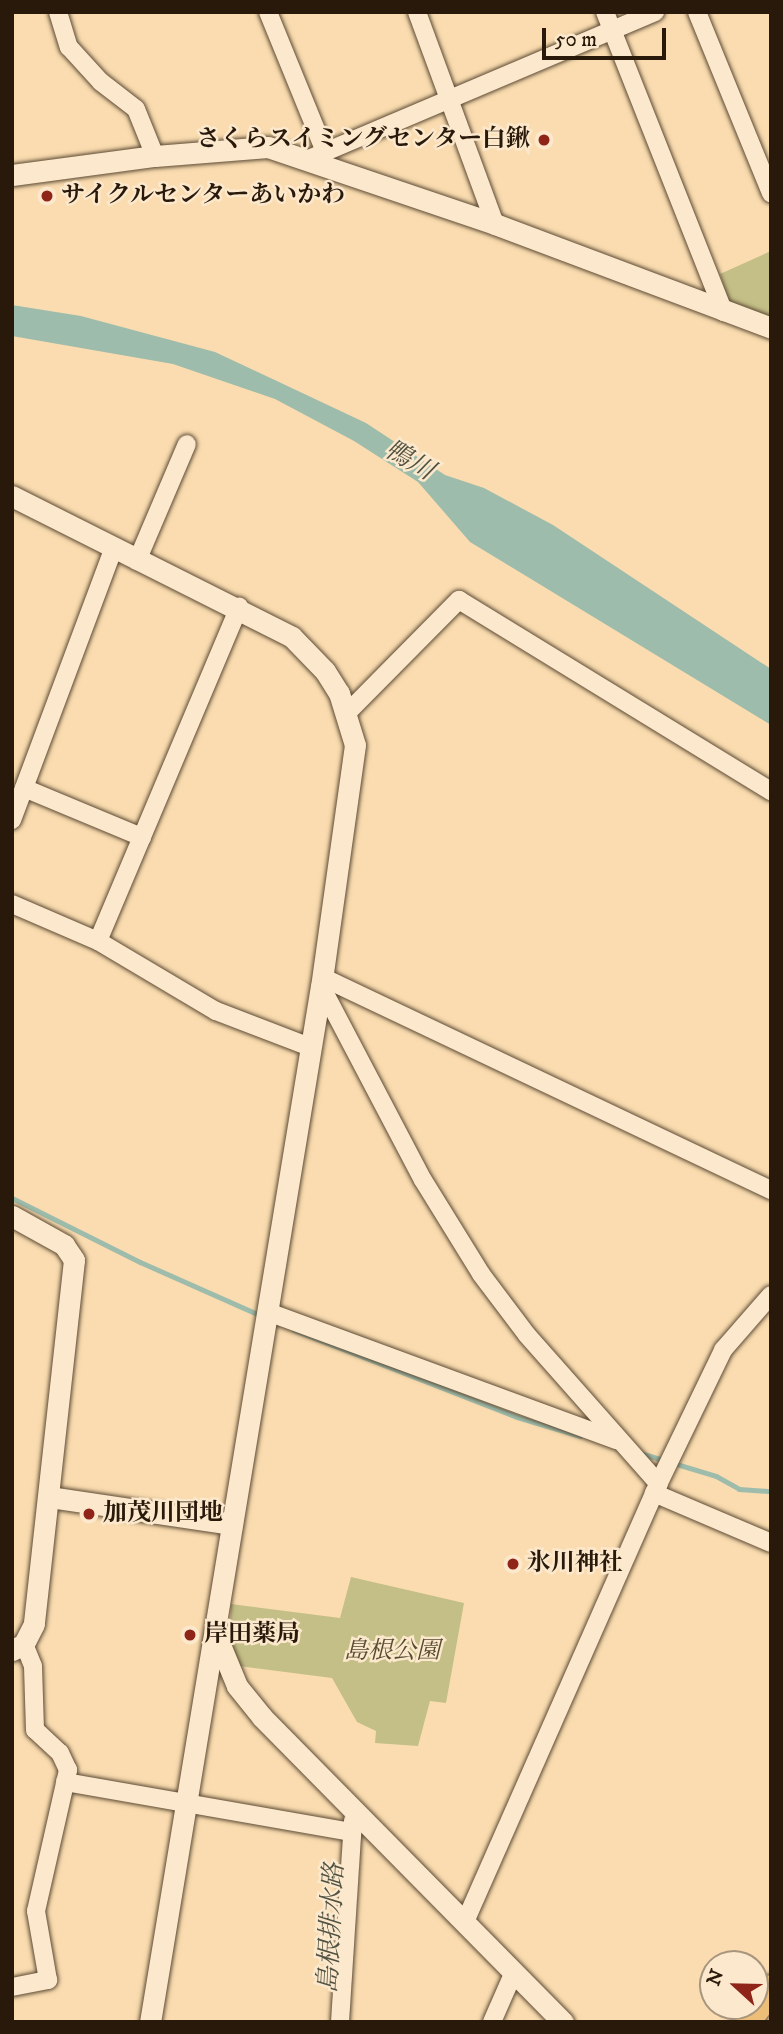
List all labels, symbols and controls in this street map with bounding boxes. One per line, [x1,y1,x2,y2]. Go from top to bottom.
scale bar [545,14,669,58]
text: 50 m [555,27,597,53]
place label: さくらスイミングセンター白鍬 [194,126,530,154]
marker: さくらスイミングセンター白鍬 [536,132,552,148]
place label: サイクルセンターあいかわ [61,182,349,210]
marker: サイクルセンターあいかわ [39,188,55,204]
water label: 鴨川 [379,434,439,488]
place label: 加茂川団地 [103,1500,223,1528]
marker: 加茂川団地 [81,1506,97,1522]
place label: 氷川神社 [527,1550,623,1578]
marker: 氷川神社 [505,1556,521,1572]
place label: 岸田薬局 [204,1621,300,1649]
marker: 岸田薬局 [182,1627,198,1643]
park label: 島根公園 [344,1638,440,1666]
water label: 島根排水路 [313,1862,351,1994]
north arrow [699,1950,769,2020]
text: N [702,1966,730,1989]

